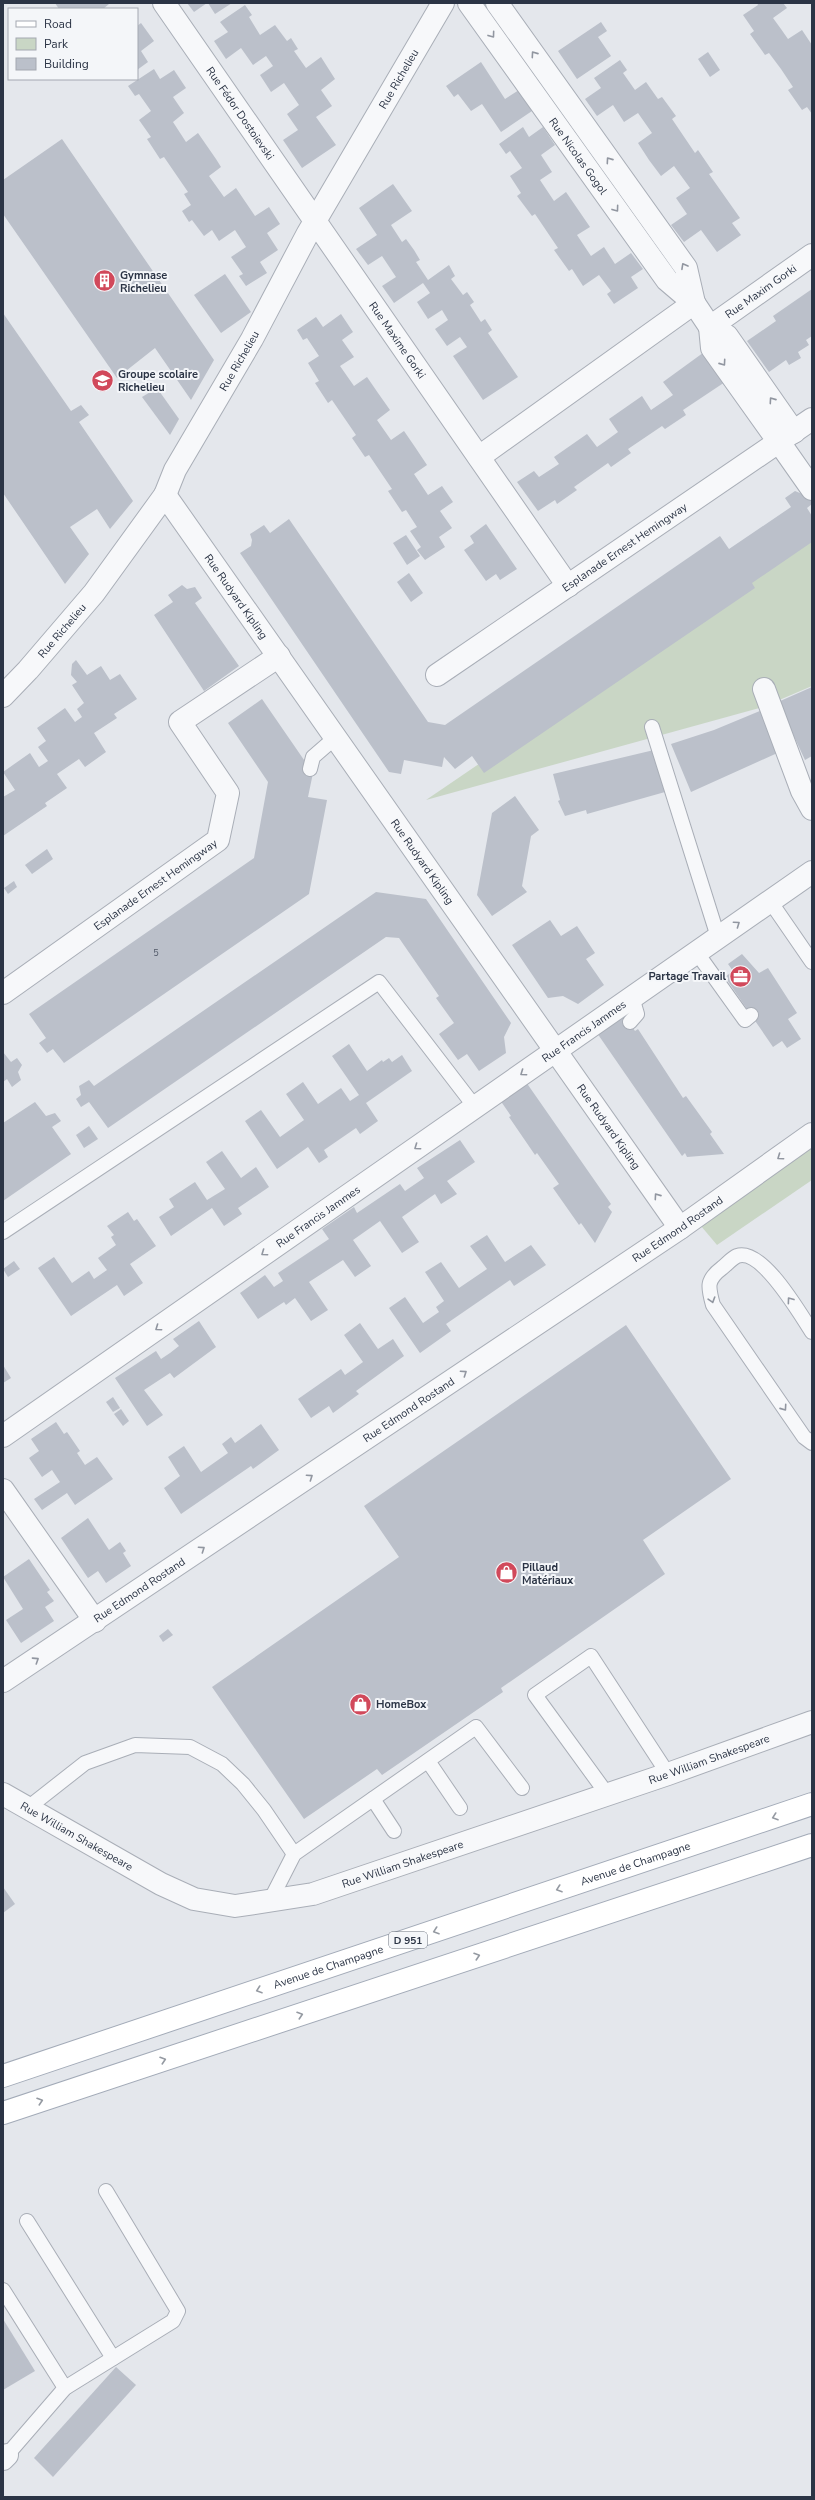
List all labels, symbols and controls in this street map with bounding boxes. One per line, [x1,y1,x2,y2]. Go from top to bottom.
legend [8,8,138,80]
text: Road [44,16,72,32]
one-way arrow [487,30,494,37]
text: Park [44,36,69,52]
street label: Rue Richelieu [375,46,422,112]
one-way arrow [531,51,539,58]
text: Building [44,56,89,72]
street label: Rue Fédor Dostoievski [202,64,277,163]
street label: Rue Nicolas Gogol [545,115,611,198]
one-way arrow [606,157,614,164]
one-way arrow [611,205,619,212]
street label: Rue Maxim Gorki [722,261,800,322]
one-way arrow [681,263,688,270]
building icon: Gymnase Richelieu [92,268,118,294]
place label: Gymnase Richelieu [120,268,167,296]
street label: Rue Maxime Gorki [365,299,429,382]
street label: Rue Richelieu [216,328,263,394]
one-way arrow [718,358,725,365]
school or university icon: Groupe scolaire Richelieu [90,367,116,393]
place label: Groupe scolaire Richelieu [118,367,198,395]
one-way arrow [770,397,777,404]
street label: Esplanade Ernest Hemingway [559,499,691,595]
street label: Rue Rudyard Kipling [201,551,271,642]
street label: Rue Richelieu [35,601,90,661]
street label: Rue Rudyard Kipling [387,816,457,908]
street label: Esplanade Ernest Hemingway [91,836,221,934]
one-way arrow [733,921,740,929]
house number: 5 [153,947,159,959]
office icon: Partage Travail [728,963,754,989]
place label: Partage Travail [648,969,726,984]
street label: Rue Francis Jammes [539,997,629,1066]
one-way arrow [521,1068,528,1075]
street label: Rue Rudyard Kipling [573,1081,644,1173]
one-way arrow [414,1142,421,1150]
one-way arrow [777,1152,784,1160]
street label: Rue Francis Jammes [273,1182,363,1251]
street label: Rue Edmond Rostand [629,1193,726,1266]
one-way arrow [655,1194,662,1201]
one-way arrow [262,1248,269,1255]
one-way arrow [707,1296,716,1303]
one-way arrow [787,1297,795,1304]
one-way arrow [155,1323,162,1330]
one-way arrow [460,1371,467,1378]
street label: Rue Edmond Rostand [360,1374,458,1446]
one-way arrow [779,1404,787,1411]
one-way arrow [306,1474,313,1482]
one-way arrow [198,1546,205,1554]
street label: Rue Edmond Rostand [91,1554,188,1626]
shop icon: Pillaud Matériaux [494,1560,520,1586]
place label: Pillaud Matériaux [522,1560,574,1588]
one-way arrow [32,1657,39,1665]
shop icon: HomeBox [348,1691,374,1717]
place label: HomeBox [376,1697,427,1712]
street label: Rue William Shakespeare [647,1731,772,1788]
street label: Rue William Shakespeare [18,1798,136,1875]
one-way arrow [772,1812,779,1821]
street label: Rue William Shakespeare [340,1837,465,1892]
street label: Avenue de Champagne [578,1838,692,1889]
one-way arrow [556,1885,563,1893]
one-way arrow [432,1926,439,1935]
road number: D 951 [389,1932,427,1948]
street label: Avenue de Champagne [271,1942,385,1993]
one-way arrow [473,1952,480,1961]
one-way arrow [256,1985,263,1994]
one-way arrow [297,2011,304,2019]
one-way arrow [160,2056,167,2065]
one-way arrow [36,2097,43,2105]

